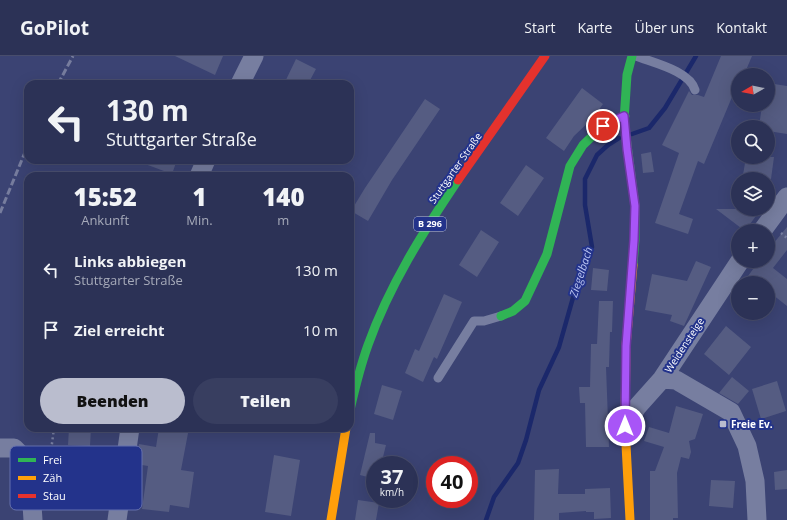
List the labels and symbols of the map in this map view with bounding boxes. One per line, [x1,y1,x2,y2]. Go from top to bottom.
north arrow [731,68,775,112]
pin [586,109,620,143]
street label: Stuttgarter Straße [425,129,485,206]
road number: B 296 [414,217,446,231]
water label: Ziegelbach [565,245,596,300]
street label: Weidensteige [661,315,707,375]
position arrow [604,405,646,447]
place label: Freie Ev. [731,417,773,431]
marker: Freie Ev. [718,419,728,429]
legend [10,446,142,510]
text: Frei [43,452,62,467]
speed limit sign: 40 [426,456,478,508]
text: Zäh [43,470,62,485]
text: Stau [43,488,66,503]

